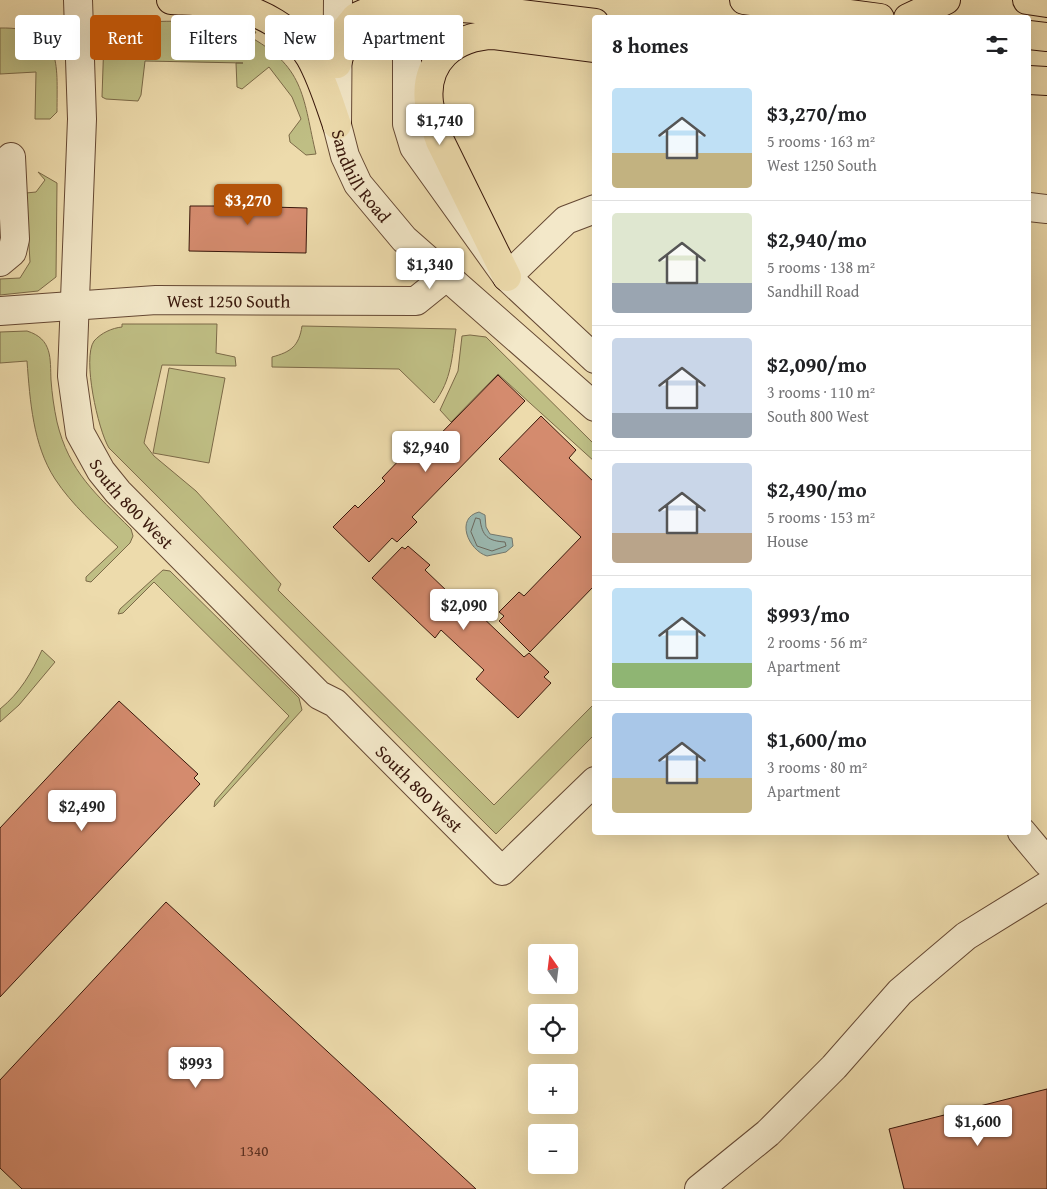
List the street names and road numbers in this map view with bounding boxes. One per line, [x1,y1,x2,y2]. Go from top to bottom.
street label: Sandhill Road [325,126,398,228]
street label: West 1250 South [167,287,290,314]
street label: South 800 West [83,453,181,555]
street label: South 800 West [370,738,470,839]

